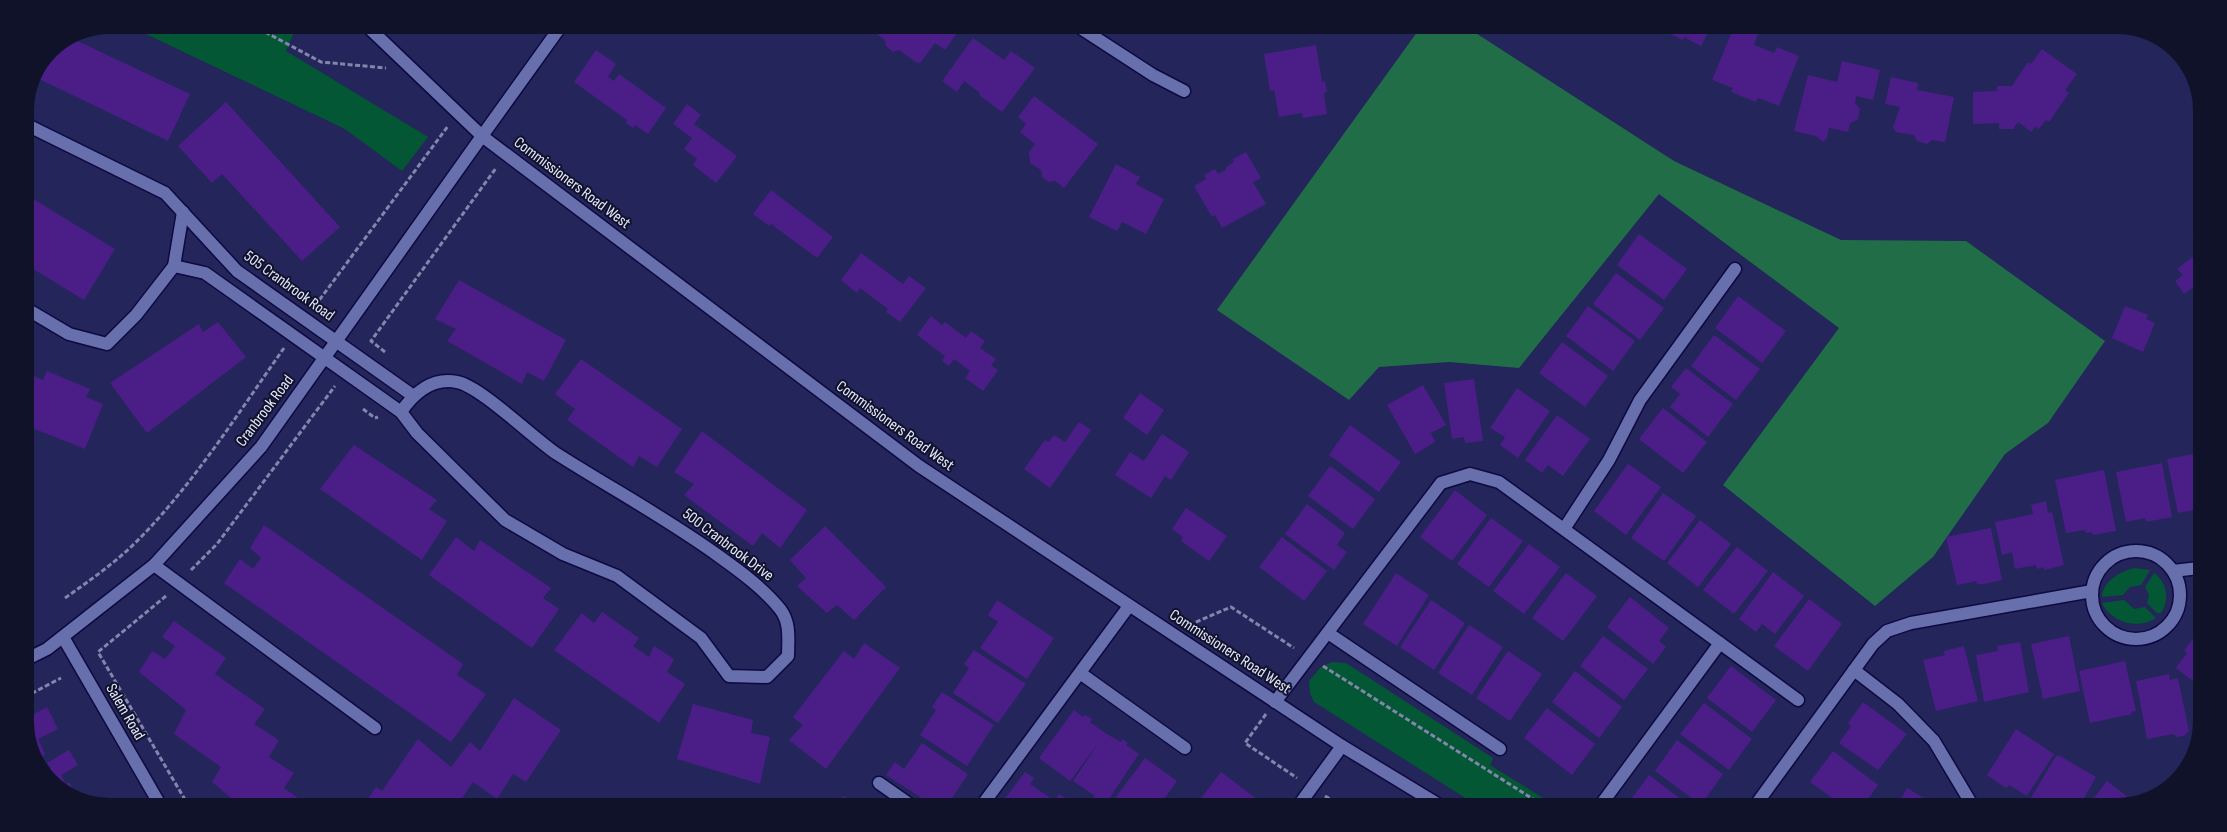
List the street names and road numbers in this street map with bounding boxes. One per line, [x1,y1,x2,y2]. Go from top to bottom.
street label: Commissioners Road West [510,133,634,233]
street label: 505 Cranbrook Road [240,247,338,325]
street label: Cranbrook Road [232,371,298,451]
street label: Commissioners Road West [832,377,958,475]
street label: 500 Cranbrook Drive [679,505,777,585]
street label: Commissioners Road West [1166,606,1294,698]
street label: Salem Road [101,680,149,744]

